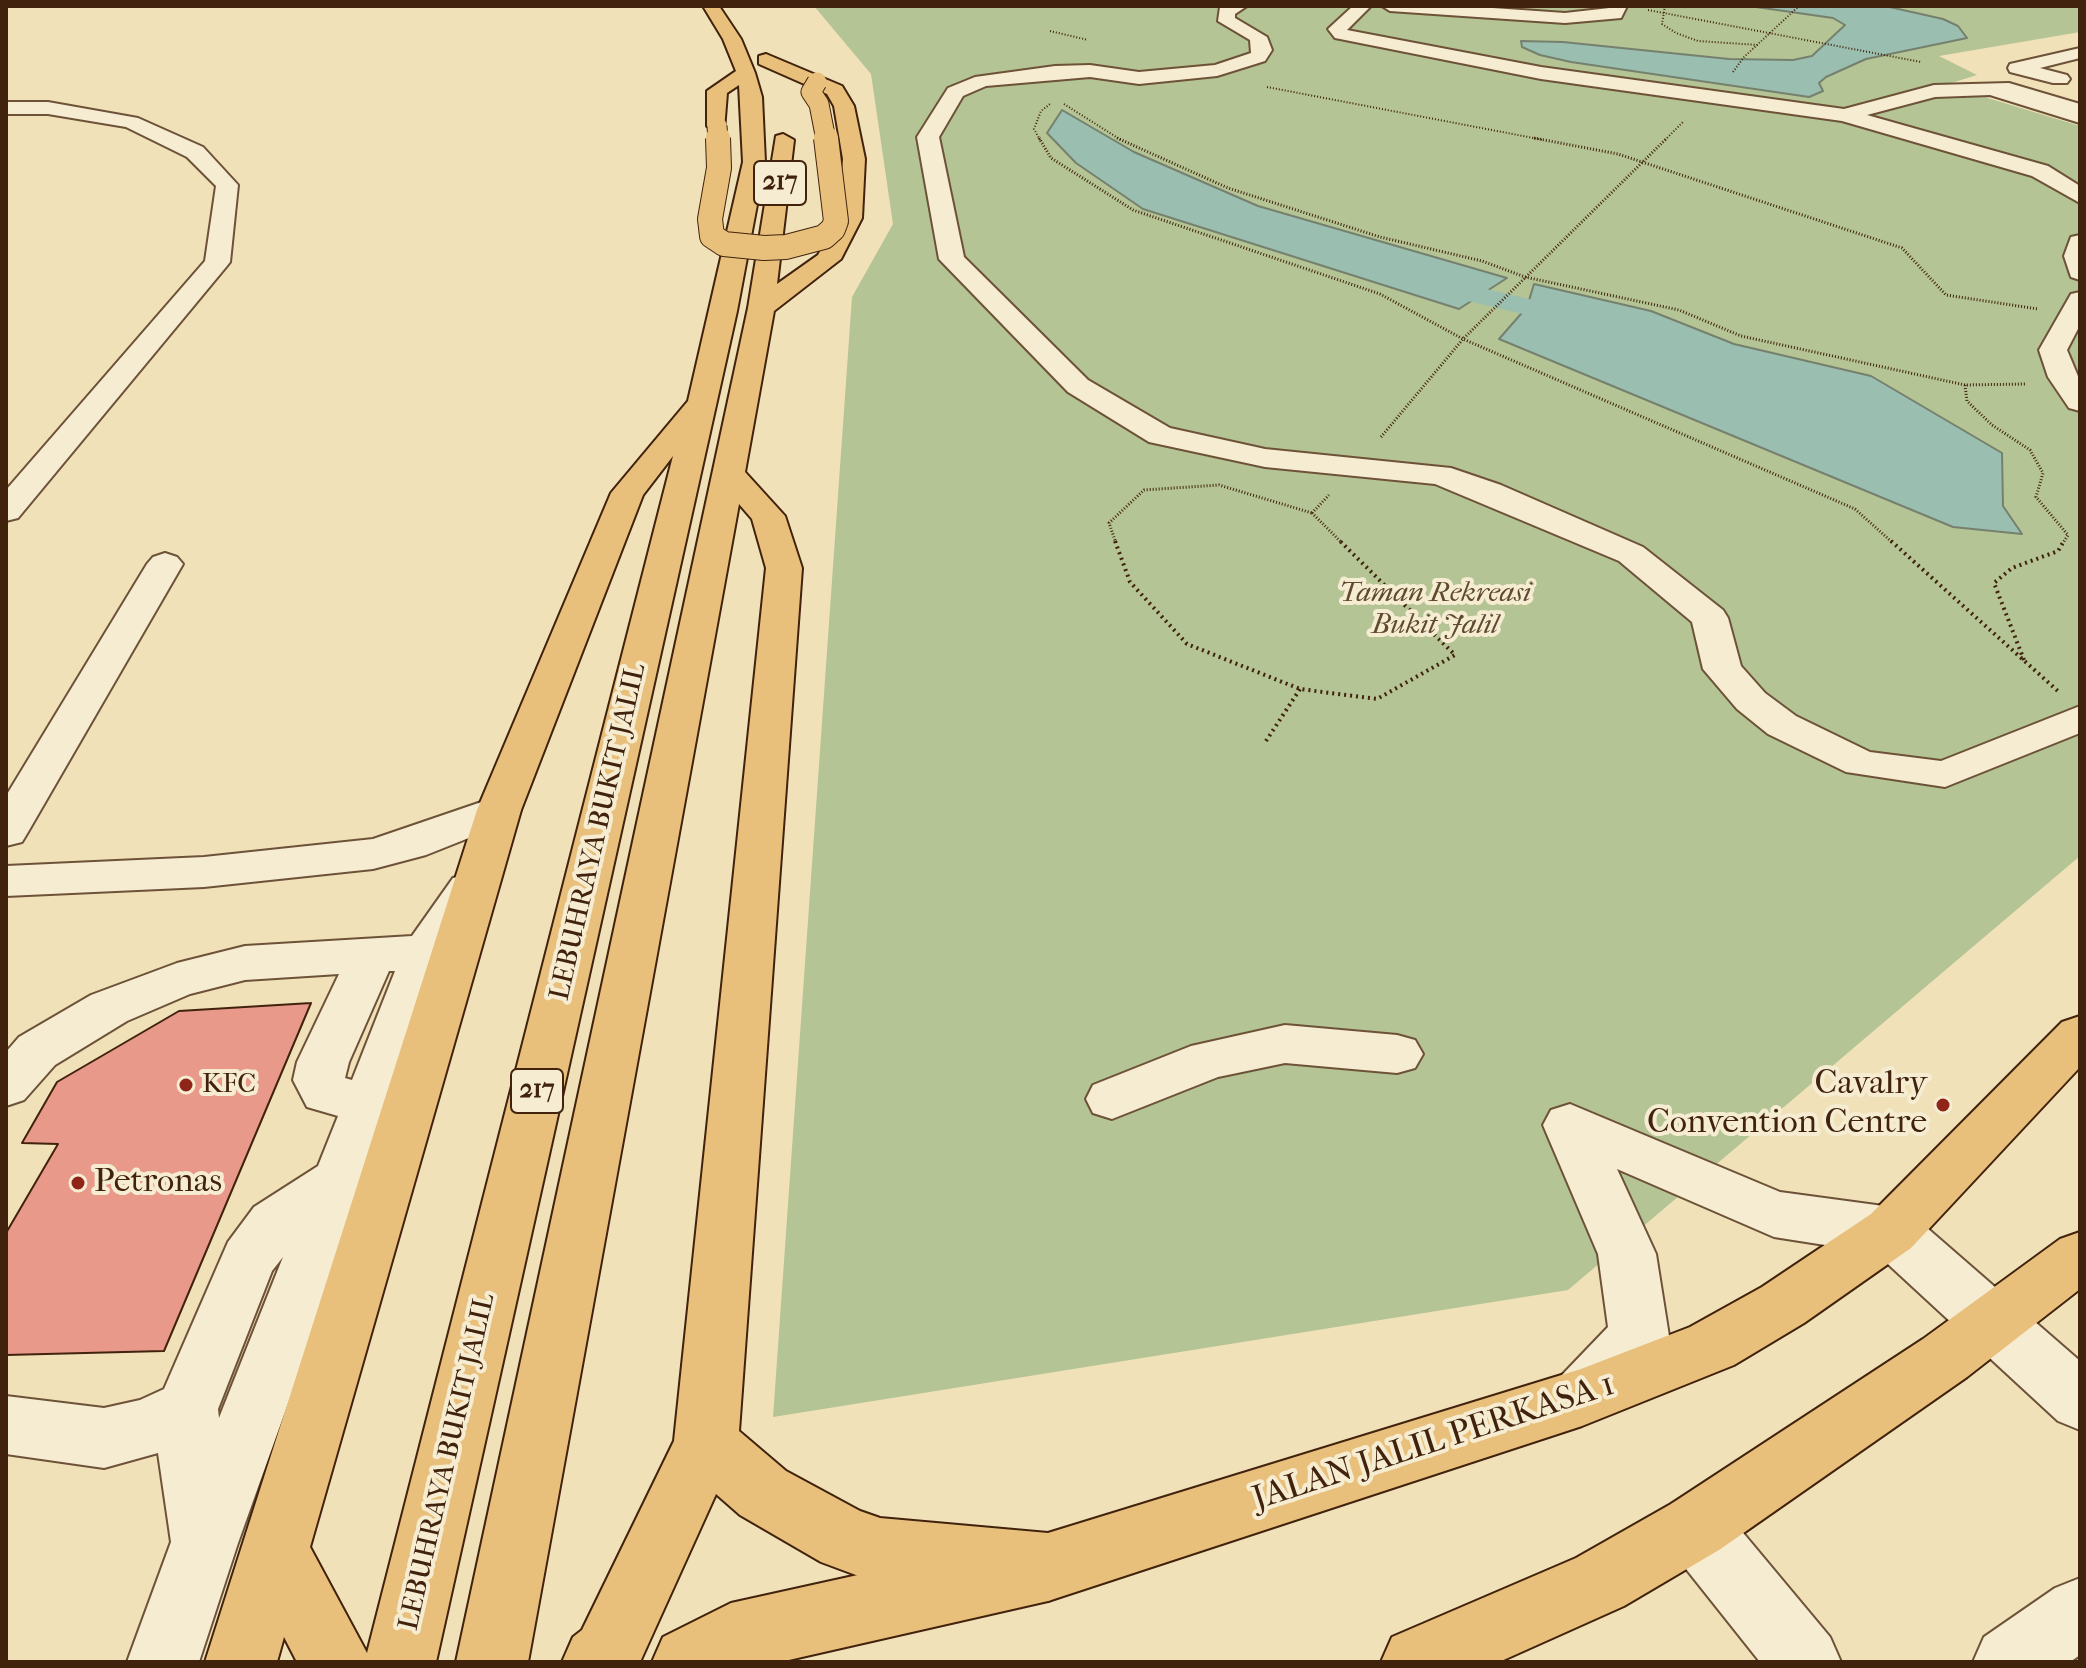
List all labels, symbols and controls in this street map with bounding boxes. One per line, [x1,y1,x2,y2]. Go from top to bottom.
road number: 217 [754,161,806,205]
park label: Taman Rekreasi Bukit Jalil [1339,577,1531,643]
street label: LEBUHRAYA BUKIT JALIL [544,660,654,1004]
place label: Cavalry Convention Centre [1647,1065,1927,1144]
place label: KFC [202,1068,256,1102]
road number: 217 [511,1069,563,1113]
marker: KFC [177,1076,195,1094]
marker: Cavalry Convention Centre [1934,1096,1952,1114]
place label: Petronas [94,1163,222,1203]
marker: Petronas [69,1174,87,1192]
street label: LEBUHRAYA BUKIT JALIL [393,1290,503,1634]
street label: JALAN JALIL PERKASA 1 [1248,1365,1620,1521]

